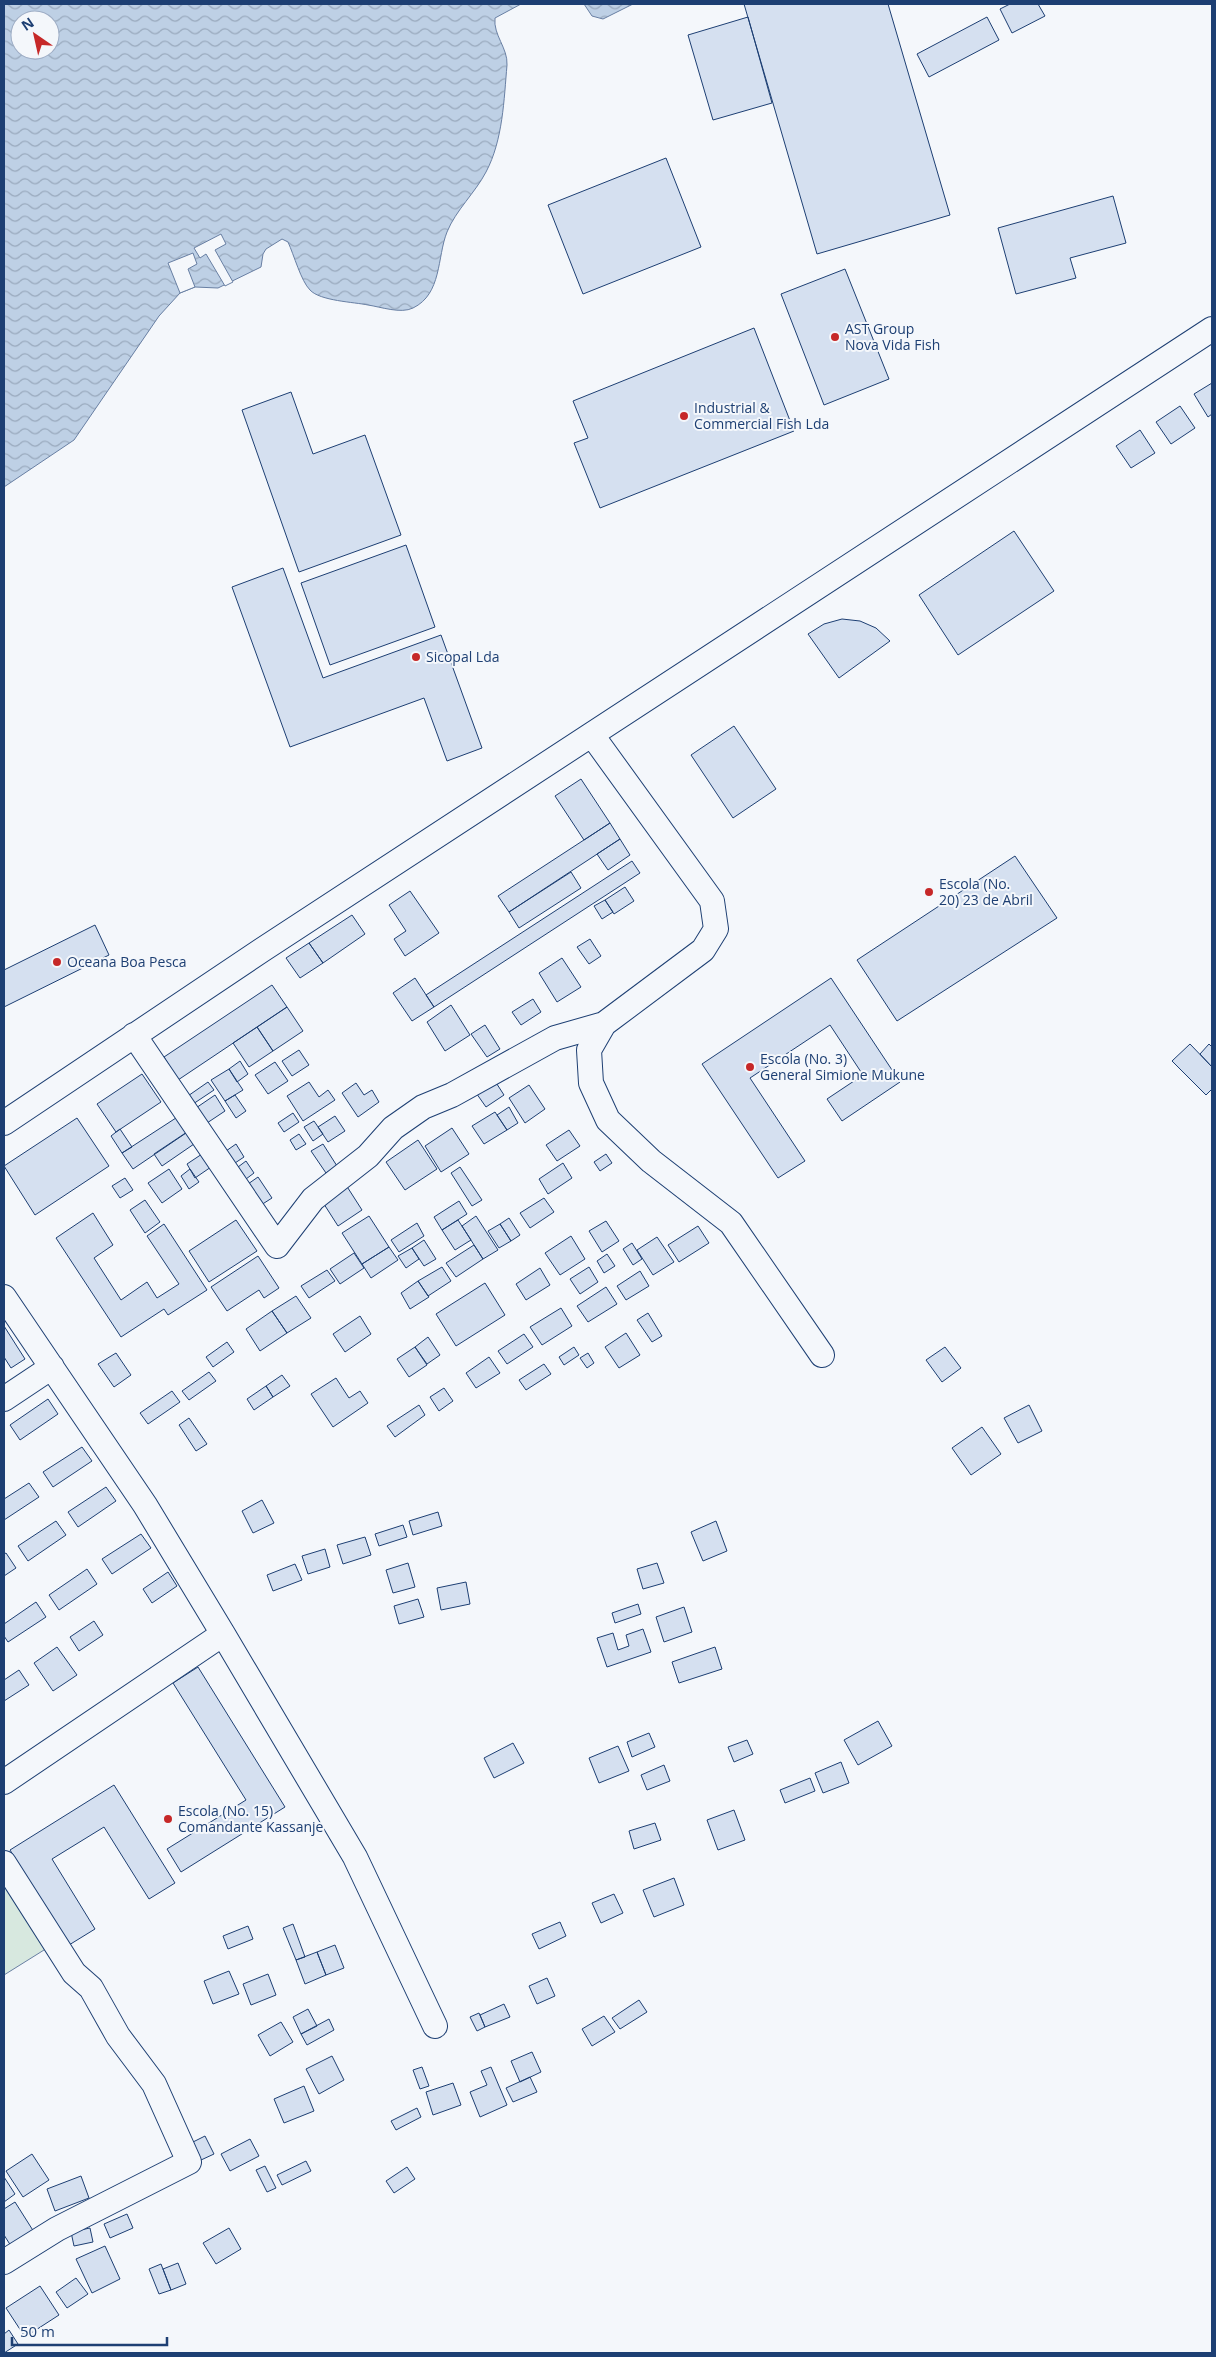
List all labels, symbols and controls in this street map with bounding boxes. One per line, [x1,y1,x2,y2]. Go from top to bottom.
north arrow [10,10,60,60]
text: N [17,13,37,35]
place label: AST Group Nova Vida Fish [845,319,940,354]
marker: AST Group Nova Vida Fish [829,331,841,343]
place label: Industrial & Commercial Fish Lda [694,398,829,433]
marker: Industrial & Commercial Fish Lda [678,410,690,422]
place label: Sicopal Lda [426,647,500,666]
marker: Sicopal Lda [410,651,422,663]
place label: Escola (No. 20) 23 de Abril [939,874,1033,909]
marker: Escola (No. 20) 23 de Abril [923,886,935,898]
place label: Oceana Boa Pesca [67,952,187,971]
marker: Oceana Boa Pesca [51,956,63,968]
place label: Escola (No. 3) General Simione Mukune [760,1049,925,1084]
marker: Escola (No. 3) General Simione Mukune [744,1061,756,1073]
place label: Escola (No. 15) Comandante Kassanje [178,1801,324,1836]
marker: Escola (No. 15) Comandante Kassanje [162,1813,174,1825]
scale bar [12,2314,168,2346]
text: 50 m [20,2321,55,2341]

